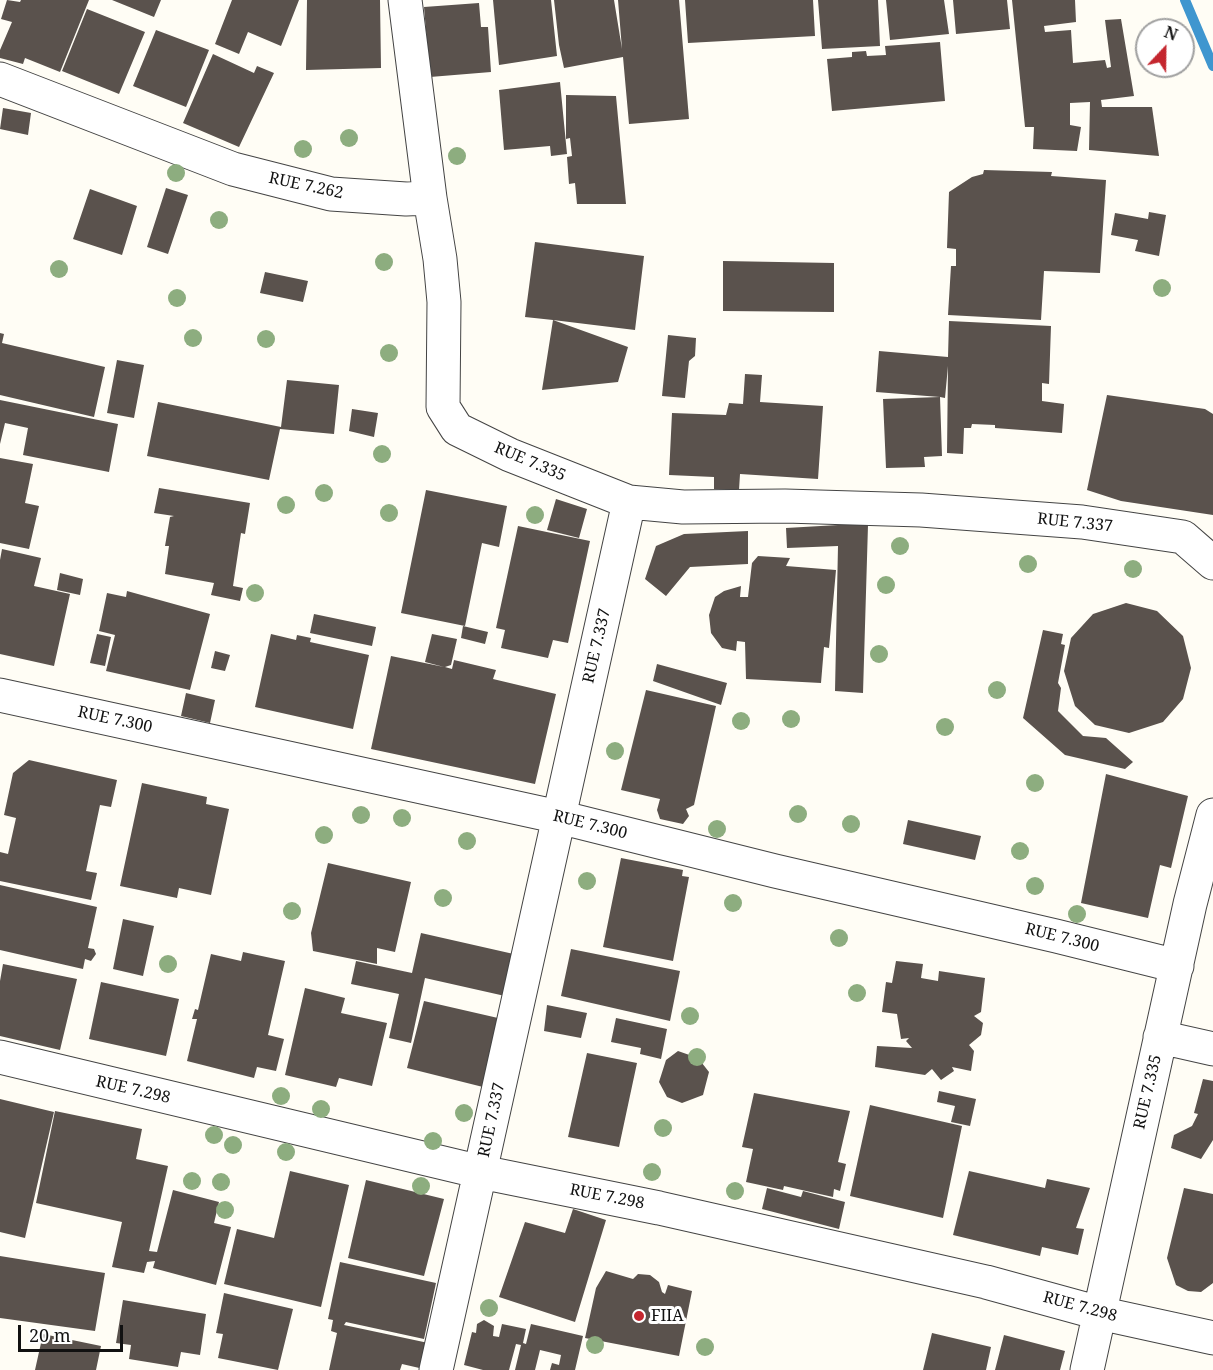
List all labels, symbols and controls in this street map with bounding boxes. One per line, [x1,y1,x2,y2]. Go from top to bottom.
north arrow [1135,18,1195,78]
text: N [1161,21,1181,46]
street label: RUE 7.262 [267,169,345,203]
street label: RUE 7.335 [491,438,569,486]
street label: RUE 7.337 [1036,509,1114,537]
street label: RUE 7.337 [579,607,615,685]
street label: RUE 7.300 [76,703,154,737]
street label: RUE 7.300 [551,807,629,843]
street label: RUE 7.300 [1023,920,1101,956]
street label: RUE 7.335 [1130,1053,1166,1131]
street label: RUE 7.298 [94,1072,172,1108]
street label: RUE 7.337 [475,1081,509,1159]
street label: RUE 7.298 [568,1180,646,1214]
street label: RUE 7.298 [1041,1288,1119,1326]
place label: FIIA [651,1306,683,1326]
marker: FIIA [632,1309,646,1323]
scale bar [21,1313,126,1351]
text: 20 m [29,1323,71,1347]

